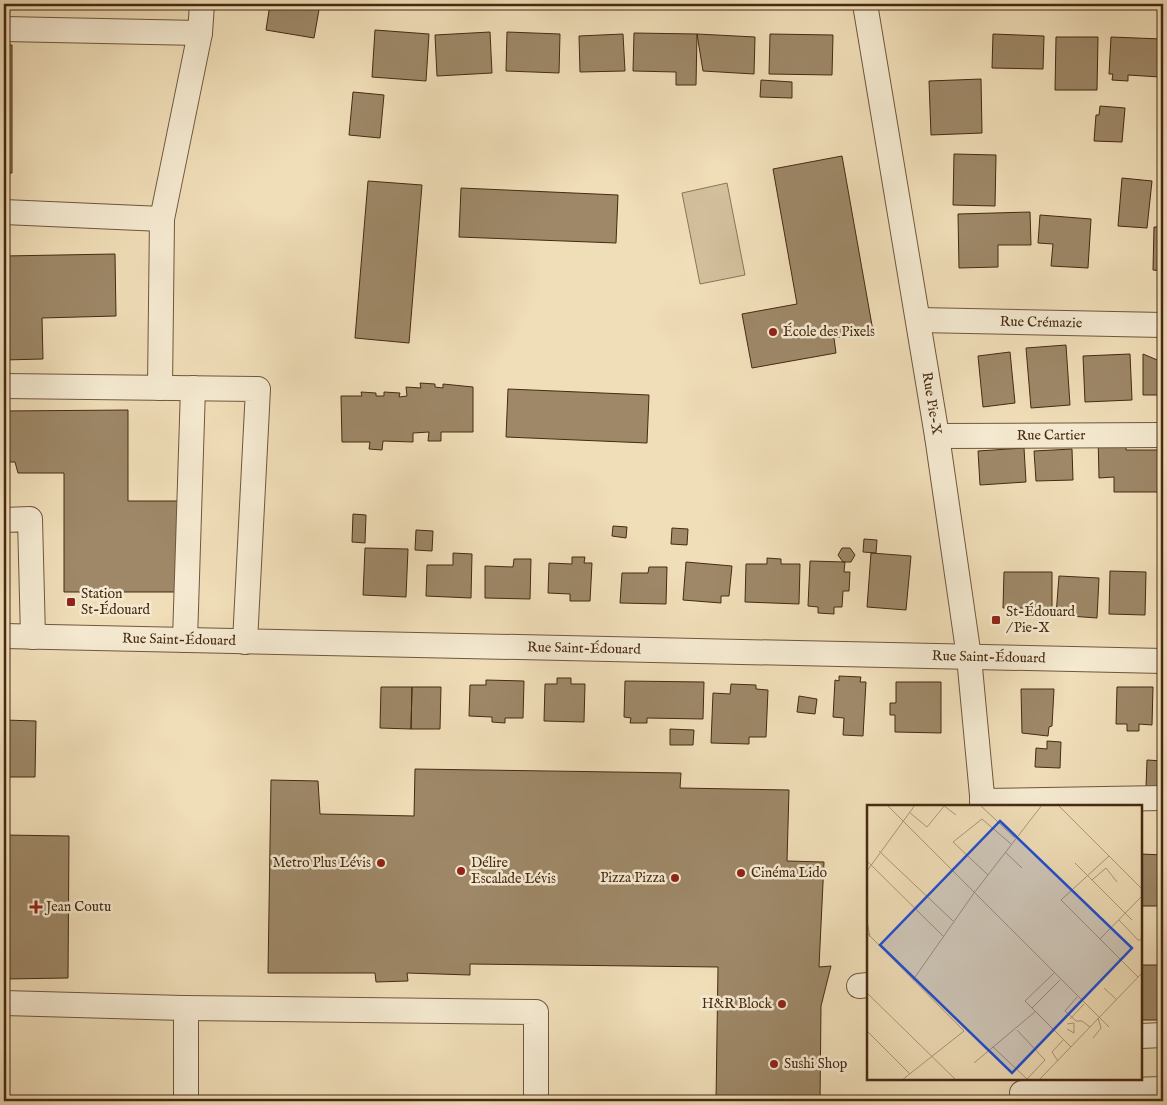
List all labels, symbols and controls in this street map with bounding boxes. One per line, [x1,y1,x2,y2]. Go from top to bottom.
street label: Rue Crémazie [1000,313,1083,332]
place label: École des Pixels [783,322,875,341]
marker: École des Pixels [767,326,779,338]
street label: Rue Pie-X [917,371,946,437]
street label: Rue Cartier [1017,426,1085,445]
place label: Station St-Édouard [81,585,151,619]
marker: Station St-Édouard [65,596,77,608]
place label: St-Édouard / Pie-X [1006,602,1076,637]
marker: St-Édouard / Pie-X [990,614,1002,626]
street label: Rue Saint-Édouard [122,630,237,650]
street label: Rue Saint-Édouard [527,638,641,659]
street label: Rue Saint-Édouard [932,647,1046,667]
inset map [867,805,1142,1080]
place label: Metro Plus Lévis [273,854,371,872]
place label: Délire Escalade Lévis [471,854,556,888]
marker: Metro Plus Lévis [375,857,387,869]
place label: Cinéma Lido [751,864,828,882]
marker: Délire Escalade Lévis [455,865,467,877]
marker: Cinéma Lido [735,867,747,879]
place label: Pizza Pizza [600,869,666,887]
marker: Pizza Pizza [669,872,681,884]
place label: Jean Coutu [44,898,111,916]
marker: Jean Coutu [30,901,42,913]
place label: H&R Block [702,995,773,1013]
marker: H&R Block [776,998,788,1010]
place label: Sushi Shop [784,1055,848,1073]
marker: Sushi Shop [768,1058,780,1070]

